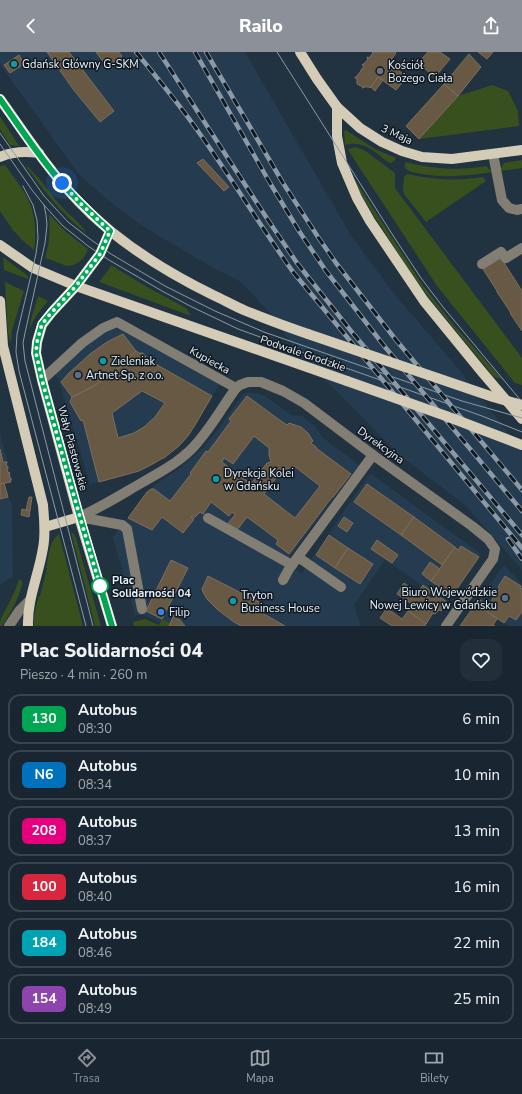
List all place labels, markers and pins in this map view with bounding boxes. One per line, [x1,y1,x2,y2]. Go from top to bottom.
place label: Gdańsk Główny G-SKM [22,57,139,72]
place label: Kościół Bożego Ciała [388,58,453,86]
marker: Gdańsk Główny G-SKM [9,59,19,69]
marker: Kościół Bożego Ciała [375,66,385,76]
place label: Zieleniak [111,354,156,369]
marker: Zieleniak [98,356,108,366]
place label: Artnet Sp. z o.o. [86,368,164,383]
marker: Artnet Sp. z o.o. [73,370,83,380]
place label: Dyrekcja Kolei w Gdańsku [224,466,294,494]
marker: Dyrekcja Kolei w Gdańsku [211,474,221,484]
place label: Plac Solidarności 04 [112,573,191,601]
marker: Plac Solidarności 04 [91,577,109,595]
place label: Biuro Wojewódzkie Nowej Lewicy w Gdańsku [370,585,497,613]
place label: Tryton Business House [241,588,320,616]
marker: Biuro Wojewódzkie Nowej Lewicy w Gdańsku [500,593,510,603]
marker: Tryton Business House [228,596,238,606]
place label: Filip [169,605,190,620]
marker: Filip [156,607,166,617]

